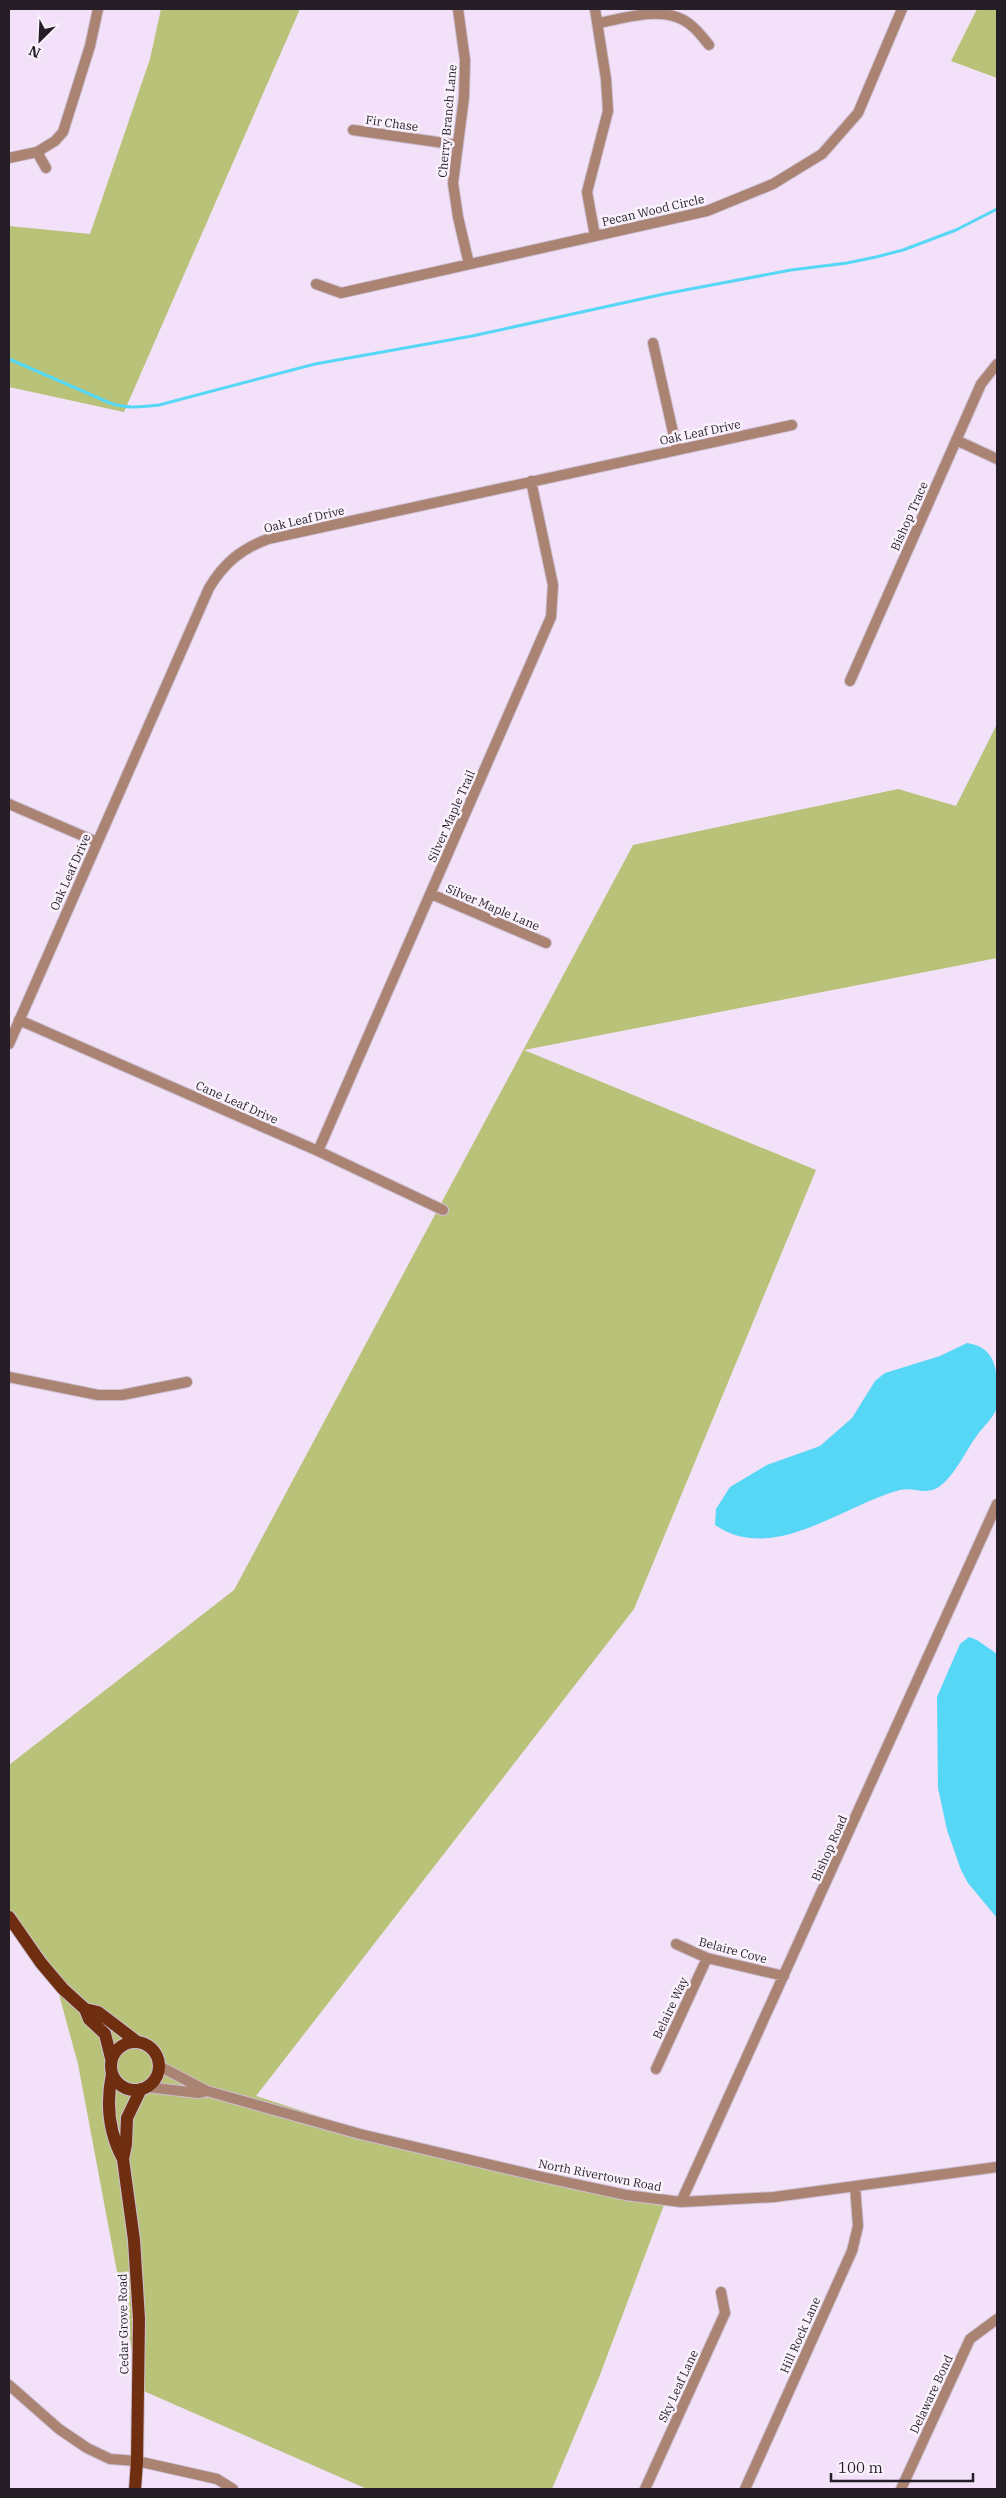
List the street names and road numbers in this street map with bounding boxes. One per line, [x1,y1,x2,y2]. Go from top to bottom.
street label: Cherry Branch Lane [435,64,459,178]
street label: Fir Chase [365,112,419,134]
street label: Pecan Wood Circle [600,191,706,229]
street label: Oak Leaf Drive [658,416,742,448]
street label: Bishop Trace [887,479,931,553]
street label: Oak Leaf Drive [262,502,346,536]
street label: Silver Maple Trail [424,767,478,864]
street label: Oak Leaf Drive [46,831,94,913]
street label: Silver Maple Lane [444,881,542,933]
street label: Cane Leaf Drive [194,1077,280,1127]
street label: Bishop Road [808,1813,850,1883]
street label: Belaire Cove [697,1934,769,1966]
street label: Belaire Way [649,1974,691,2041]
street label: North Rivertown Road [537,2156,663,2194]
street label: Cedar Grove Road [115,2273,131,2375]
street label: Hill Rock Lane [777,2295,823,2375]
street label: Sky Leaf Lane [655,2347,701,2425]
street label: Delaware Bond [906,2352,956,2436]

